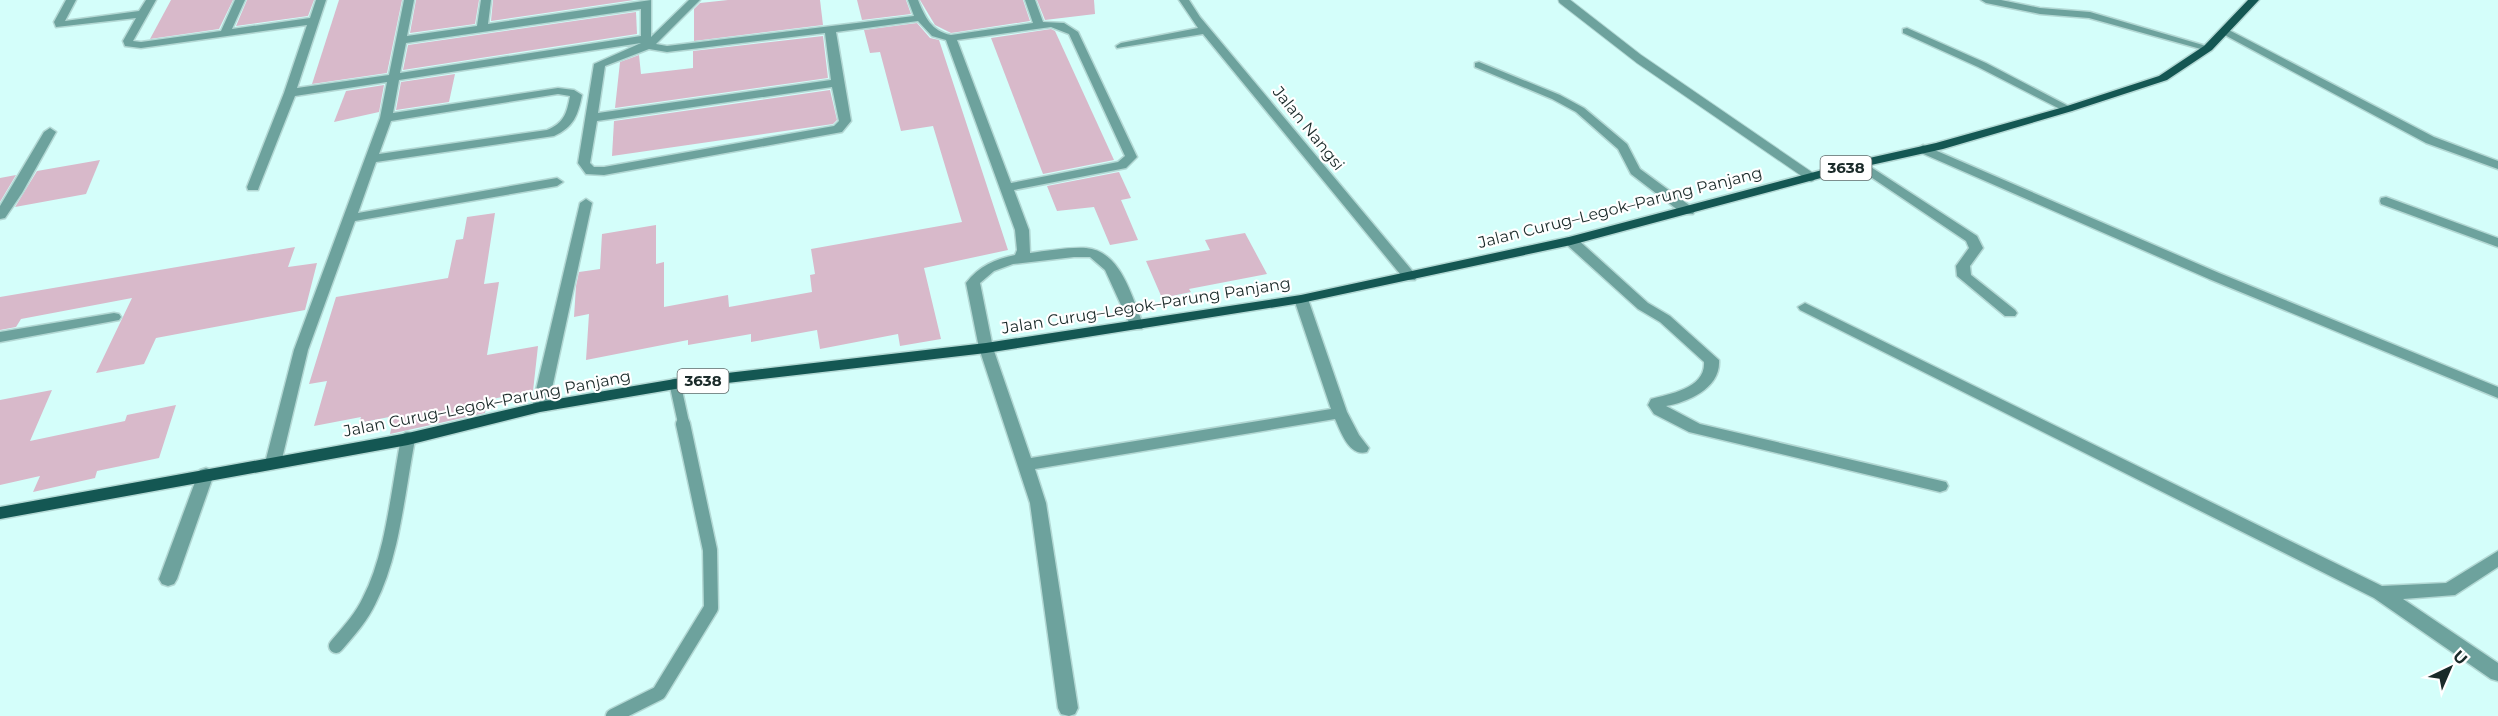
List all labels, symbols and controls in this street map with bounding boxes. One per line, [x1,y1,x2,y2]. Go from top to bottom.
street label: Jalan Nangsi [1268,82,1348,174]
road number: 3638 [1820,156,1872,180]
street label: Jalan Curug–Legok–Parung Panjang [1475,163,1764,252]
street label: Jalan Curug–Legok–Parung Panjang [999,273,1292,338]
street label: Jalan Curug–Legok–Parung Panjang [341,366,632,441]
road number: 3638 [678,369,728,393]
north arrow [2420,638,2480,698]
text: U [2449,646,2471,669]

